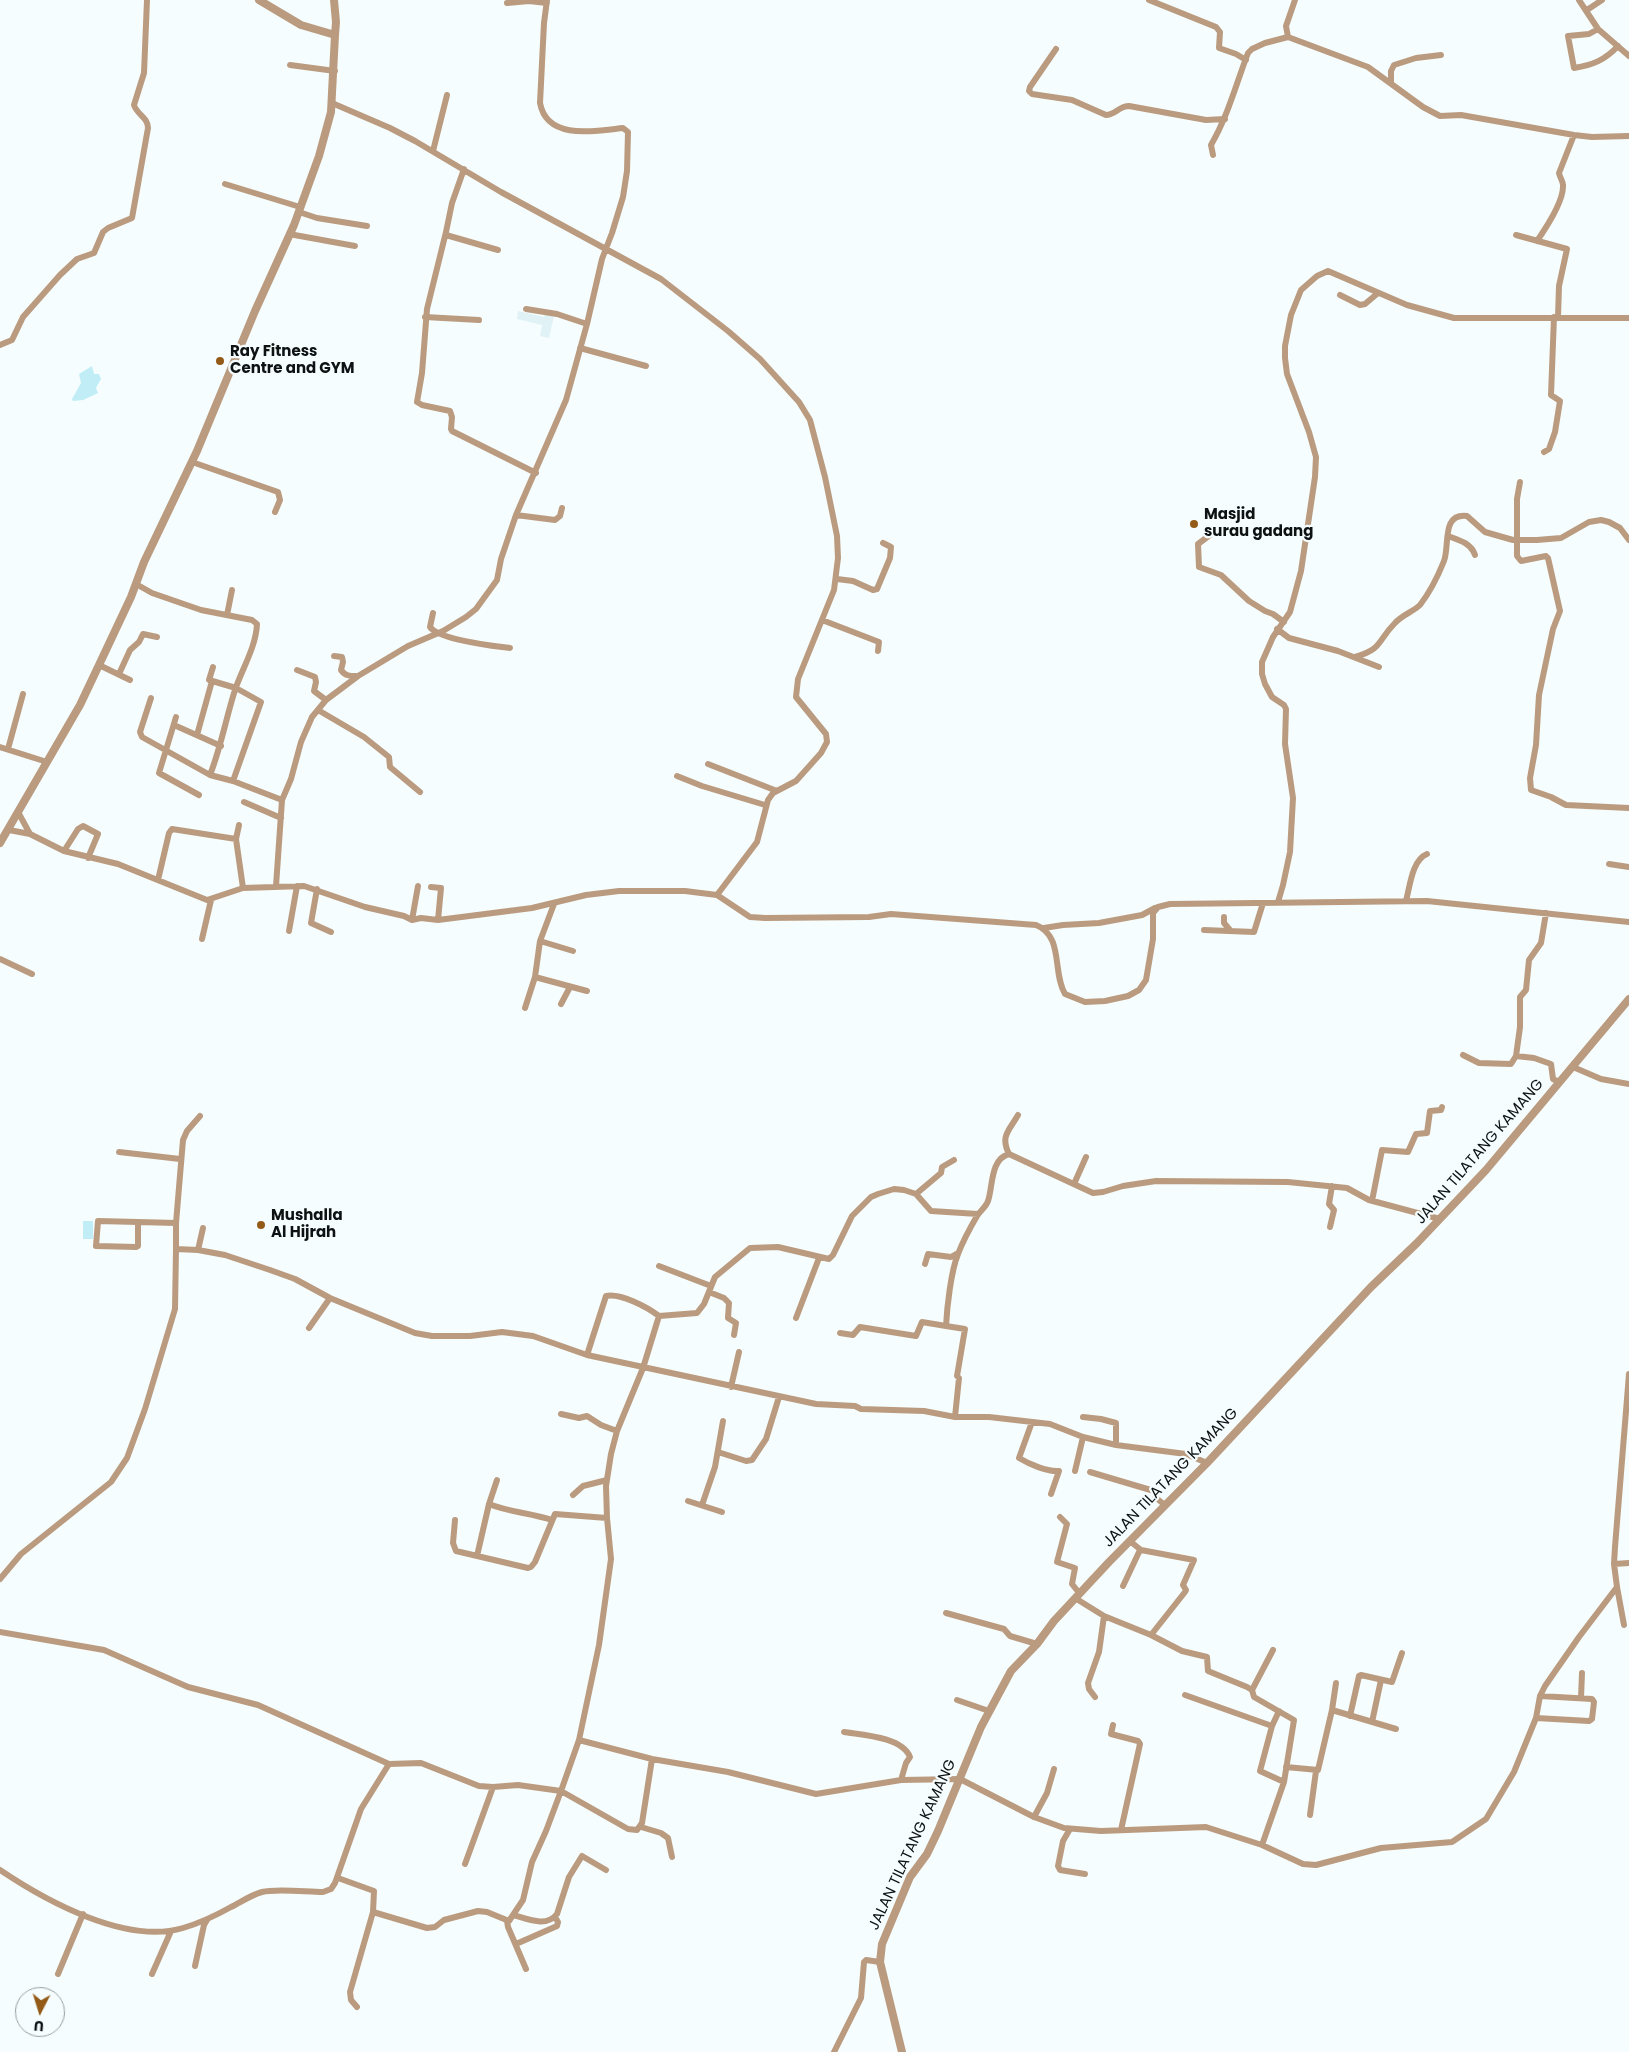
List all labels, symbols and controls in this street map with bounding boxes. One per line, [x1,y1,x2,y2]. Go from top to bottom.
place label: Ray Fitness Centre and GYM [230,343,355,378]
marker: Ray Fitness Centre and GYM [214,355,226,367]
place label: Masjid surau gadang [1204,506,1313,541]
marker: Masjid surau gadang [1188,518,1200,530]
street label: JALAN TILATANG KAMANG [1412,1076,1548,1228]
place label: Mushalla Al Hijrah [271,1207,343,1242]
marker: Mushalla Al Hijrah [255,1219,267,1231]
street label: JALAN TILATANG KAMANG [1100,1405,1242,1551]
street label: JALAN TILATANG KAMANG [865,1757,961,1933]
north arrow [15,1987,65,2037]
text: U [33,2016,45,2036]

